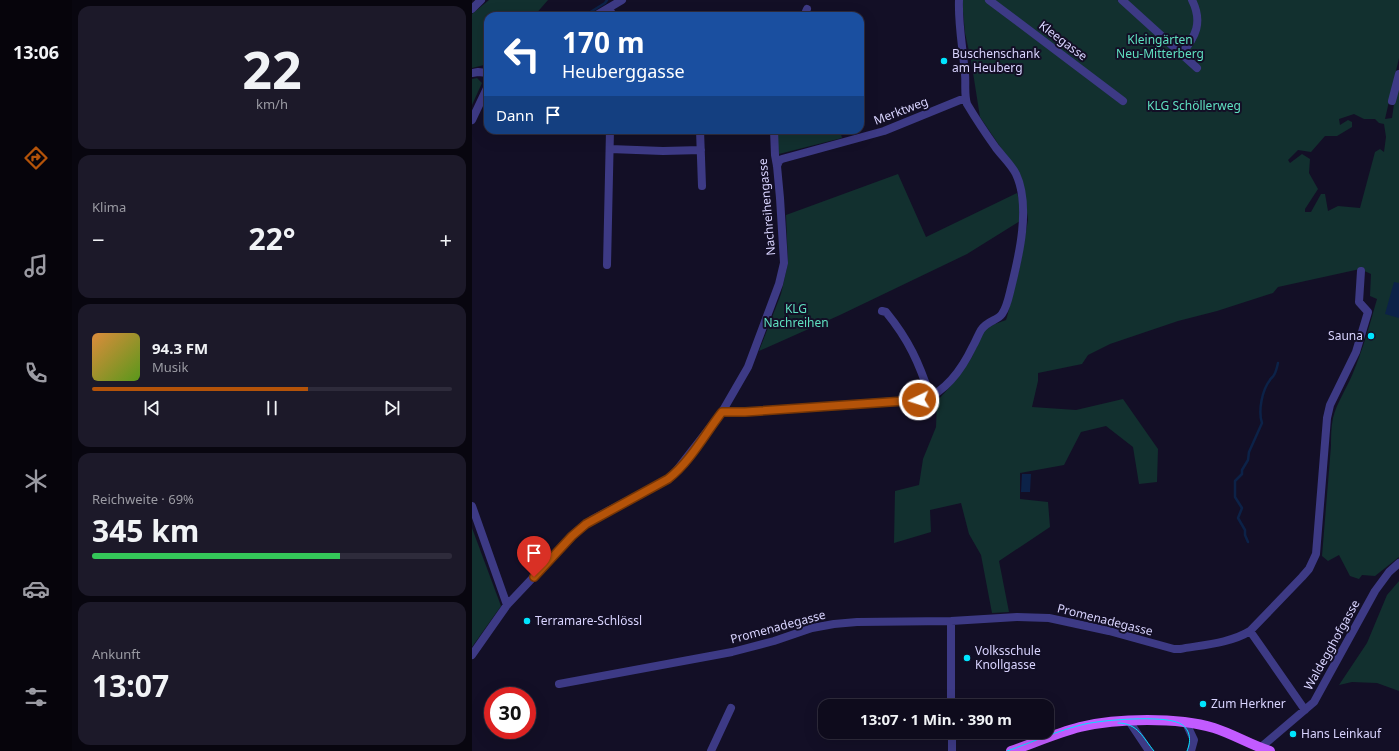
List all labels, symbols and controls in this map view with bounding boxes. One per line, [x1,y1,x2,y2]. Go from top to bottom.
street label: Kleegasse [1036,17,1091,65]
text: 170 m [562,23,645,61]
icon: left [496,28,548,80]
park label: Kleingärten Neu-Mitterberg [1116,31,1204,62]
text: 22 [242,33,302,104]
text: 13:06 [13,40,59,64]
place label: Buschenschank am Heuberg [952,45,1040,76]
marker: Buschenschank am Heuberg [939,56,949,66]
text: Heuberggasse [562,59,685,83]
street label: Merktweg [871,92,930,129]
text: km/h [256,95,288,113]
park label: KLG Schöllerweg [1147,97,1241,114]
icon: arrive [542,104,564,126]
text: Dann [496,105,534,125]
icon: directions [22,144,50,172]
street label: Nachreihengasse [754,157,779,256]
text: Klima [92,198,126,216]
text: 22° [248,218,296,259]
text: − [92,224,105,254]
text: + [439,224,452,254]
icon: music [22,252,50,280]
park label: KLG Nachreihen [763,300,829,331]
place label: Sauna [1328,327,1363,344]
marker: Sauna [1366,331,1376,341]
text: 94.3 FM [152,338,208,358]
text: Musik [152,358,188,376]
icon: phone [22,359,50,387]
position arrow [898,379,940,421]
icon: previous [141,397,163,419]
icon: pause [261,397,283,419]
icon: next [381,397,403,419]
icon: climate [22,467,50,495]
text: Reichweite · 69% [92,490,194,508]
text: 345 km [92,510,199,551]
pin [517,536,551,577]
icon: arrive [523,542,545,564]
icon: car [22,575,50,603]
street label: Waldegghofgasse [1300,596,1364,693]
street label: Promenadegasse [1056,599,1155,640]
street label: Promenadegasse [728,606,828,647]
place label: Terramare-Schlössl [535,612,642,629]
marker: Terramare-Schlössl [522,616,532,626]
place label: Volksschule Knollgasse [975,642,1041,673]
text: Ankunft [92,645,141,663]
marker: Volksschule Knollgasse [962,653,972,663]
text: 13:07 [92,665,169,706]
icon: filters [22,683,50,711]
speed limit sign: 30 [484,687,536,739]
place label: Zum Herkner [1211,695,1286,712]
marker: Zum Herkner [1198,699,1208,709]
text: 13:07 · 1 Min. · 390 m [860,709,1012,729]
place label: Hans Leinkauf [1301,725,1382,742]
marker: Hans Leinkauf [1288,729,1298,739]

